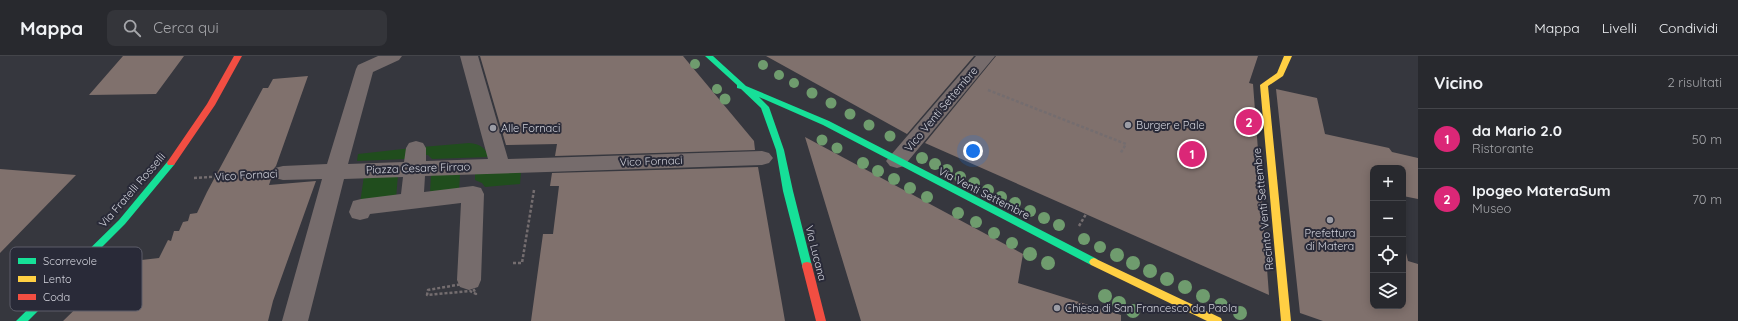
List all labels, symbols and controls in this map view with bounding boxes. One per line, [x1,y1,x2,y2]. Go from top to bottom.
search box [107,10,387,46]
text: Mappa [20,16,83,40]
icon: search [121,17,143,39]
text: Cerca qui [153,18,219,37]
text: Mappa [1534,19,1580,37]
text: Livelli [1602,19,1637,37]
text: Condividi [1659,19,1718,37]
street label: Vico Venti Settembre [901,64,981,154]
text: Vicino [1434,72,1483,93]
text: 2 risultati [1668,74,1722,90]
pin: 2 [1236,107,1262,137]
place label: Burger e Pale [1136,118,1205,132]
marker: Burger e Pale [1123,120,1133,130]
place label: Alle Fornaci [501,121,560,135]
text: da Mario 2.0 [1472,121,1562,140]
marker: Alle Fornaci [488,123,498,133]
text: 1 [1444,131,1450,147]
text: 50 m [1692,131,1722,147]
pin: 1 [1179,139,1205,169]
text: Ristorante [1472,140,1534,156]
your location [963,141,983,161]
street label: Recinto Venti Settembre [1250,147,1276,271]
street label: Via Fratelli Rosselli [96,150,168,230]
street label: Vico Fornaci [619,153,683,169]
street label: Piazza Cesare Firrao [366,159,471,177]
street label: Via Venti Settembre [936,164,1032,222]
map controls [1370,165,1406,309]
button: + [1370,165,1406,201]
street label: Vico Fornaci [214,166,278,184]
text: Ipogeo MateraSum [1472,181,1611,200]
text: 2 [1443,191,1451,207]
text: 70 m [1692,191,1722,207]
text: Museo [1472,200,1511,216]
button: − [1370,201,1406,237]
marker: Prefettura di Matera [1325,215,1335,225]
street label: Via Lucana [802,224,830,282]
place label: Prefettura di Matera [1304,226,1356,253]
button: locate [1370,237,1406,273]
legend [10,247,142,311]
text: Scorrevole [43,254,97,268]
text: Lento [43,272,72,286]
button: layers [1370,273,1406,309]
text: Coda [43,290,70,304]
place label: Chiesa di San Francesco da Paola [1065,301,1237,315]
marker: Chiesa di San Francesco da Paola [1052,303,1062,313]

